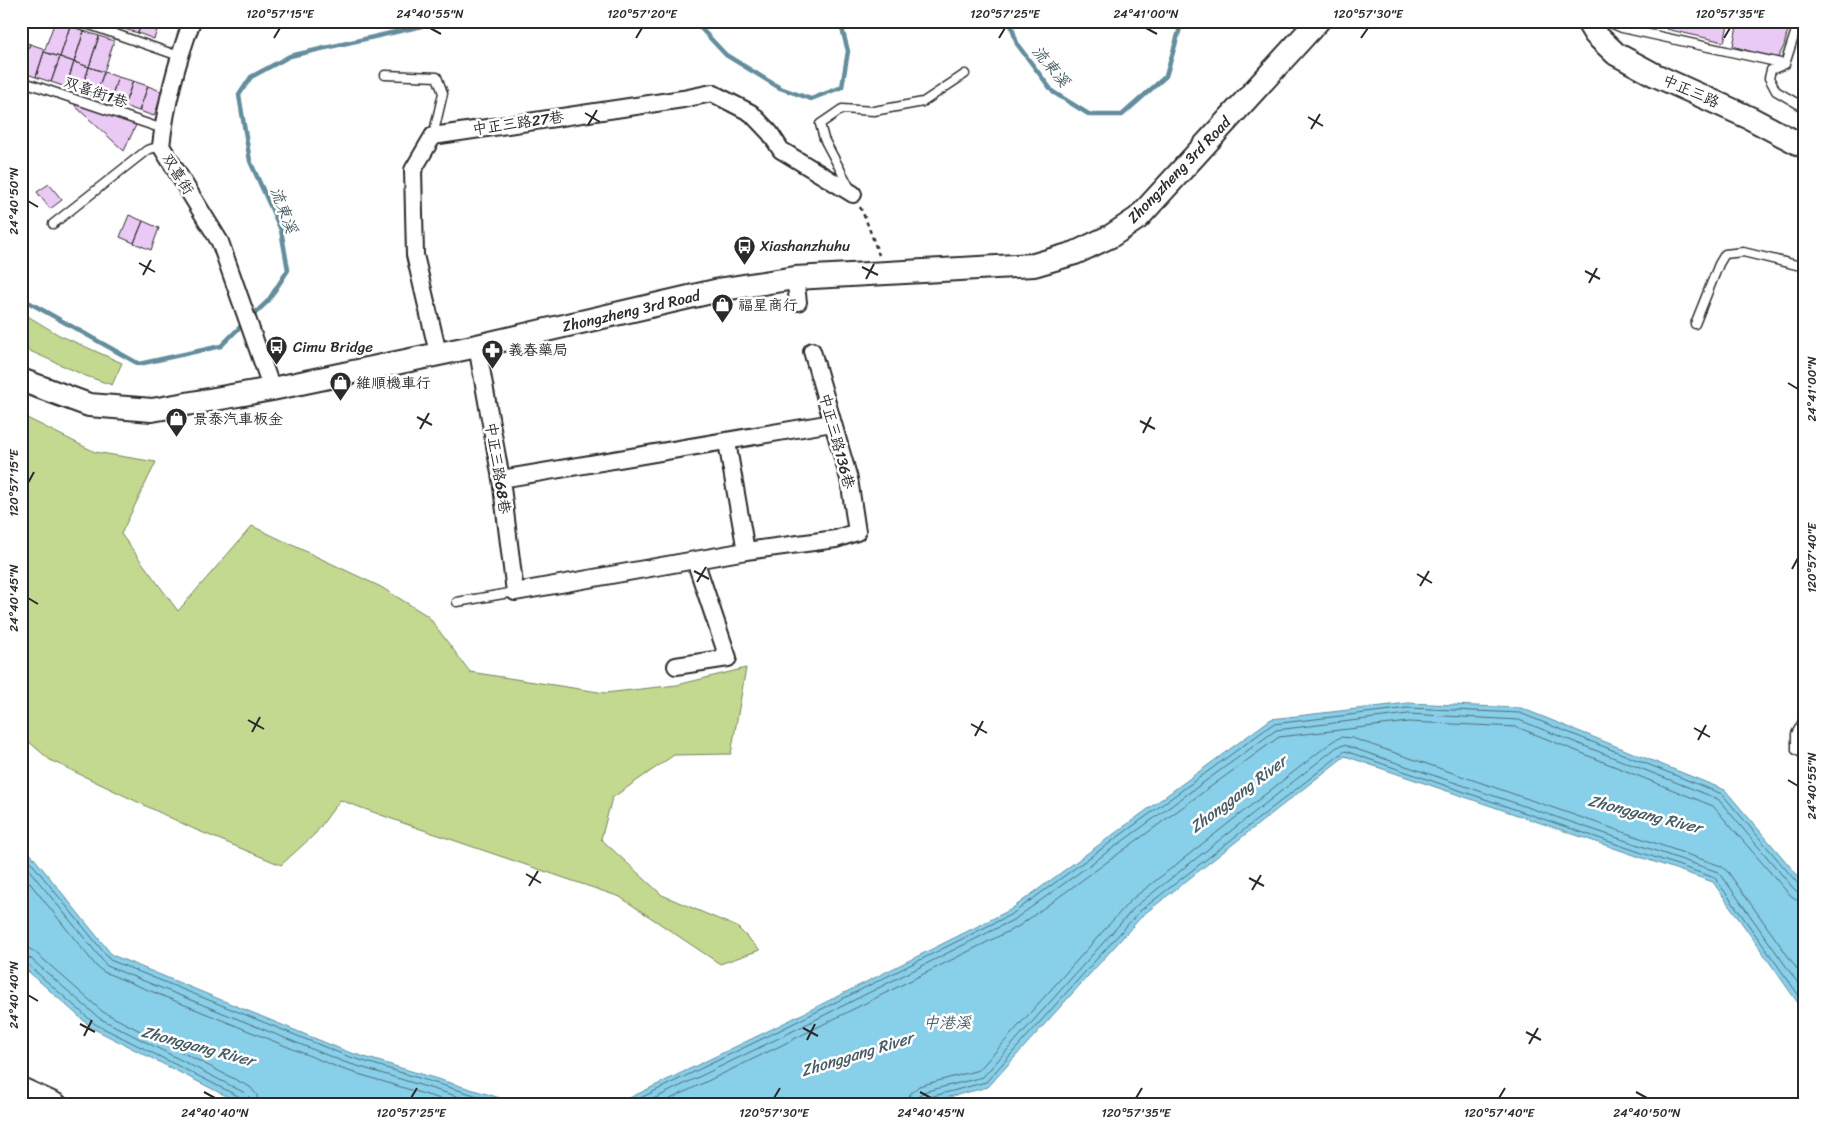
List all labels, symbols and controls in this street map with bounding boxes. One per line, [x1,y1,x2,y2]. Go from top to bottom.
text: 120°57'15"E [246,3,315,25]
text: 24°40'55"N [396,3,464,25]
text: 120°57'20"E [607,3,678,25]
text: 120°57'25"E [970,3,1041,25]
text: 24°41'00"N [1113,3,1179,25]
text: 120°57'30"E [1333,3,1404,25]
text: 120°57'35"E [1695,3,1766,25]
water label: 流東溪 [1024,38,1078,94]
street label: 中正三路 [1658,67,1724,115]
street label: 双喜街1巷 [60,69,132,115]
street label: 中正三路27巷 [471,104,565,142]
street label: Zhongzheng 3rd Road [1121,110,1238,230]
street label: 双喜街 [155,148,201,200]
text: 24°40'50"N [3,167,25,235]
water label: 流東溪 [262,182,306,239]
place label: Xiashanzhuhu [759,233,850,259]
bus stop icon: Xiashanzhuhu [732,234,756,265]
street label: Zhongzheng 3rd Road [560,282,704,339]
place label: 福星商行 [738,292,798,318]
shop icon: 福星商行 [710,293,734,324]
place label: Cimu Bridge [293,334,373,360]
bus stop icon: Cimu Bridge [265,335,289,366]
place label: 義春藥局 [508,337,568,363]
pharmacy icon: 義春藥局 [480,338,504,369]
text: 24°41'00"N [1801,356,1823,422]
place label: 維順機車行 [356,370,431,396]
shop icon: 維順機車行 [328,371,352,402]
street label: 中正三路136巷 [812,390,862,492]
place label: 景泰汽車板金 [193,406,283,432]
shop icon: 景泰汽車板金 [165,407,189,438]
street label: 中正三路68巷 [478,420,518,516]
text: 120°57'15"E [3,448,25,517]
text: 120°57'40"E [1801,522,1823,593]
text: 24°40'45"N [3,564,25,632]
water label: Zhonggang River [1183,745,1296,841]
text: 24°40'55"N [1801,752,1823,820]
water label: Zhonggang River [1585,786,1708,843]
text: 24°40'40"N [3,961,25,1029]
water label: 中港溪 [923,1008,972,1037]
water label: Zhonggang River [138,1017,261,1076]
water label: Zhonggang River [797,1022,920,1085]
text: 24°40'40"N [181,1102,249,1124]
text: 120°57'25"E [376,1102,447,1124]
text: 120°57'30"E [739,1102,810,1124]
text: 24°40'45"N [897,1102,965,1124]
text: 120°57'35"E [1101,1102,1172,1124]
text: 120°57'40"E [1464,1102,1535,1124]
text: 24°40'50"N [1613,1102,1681,1124]

